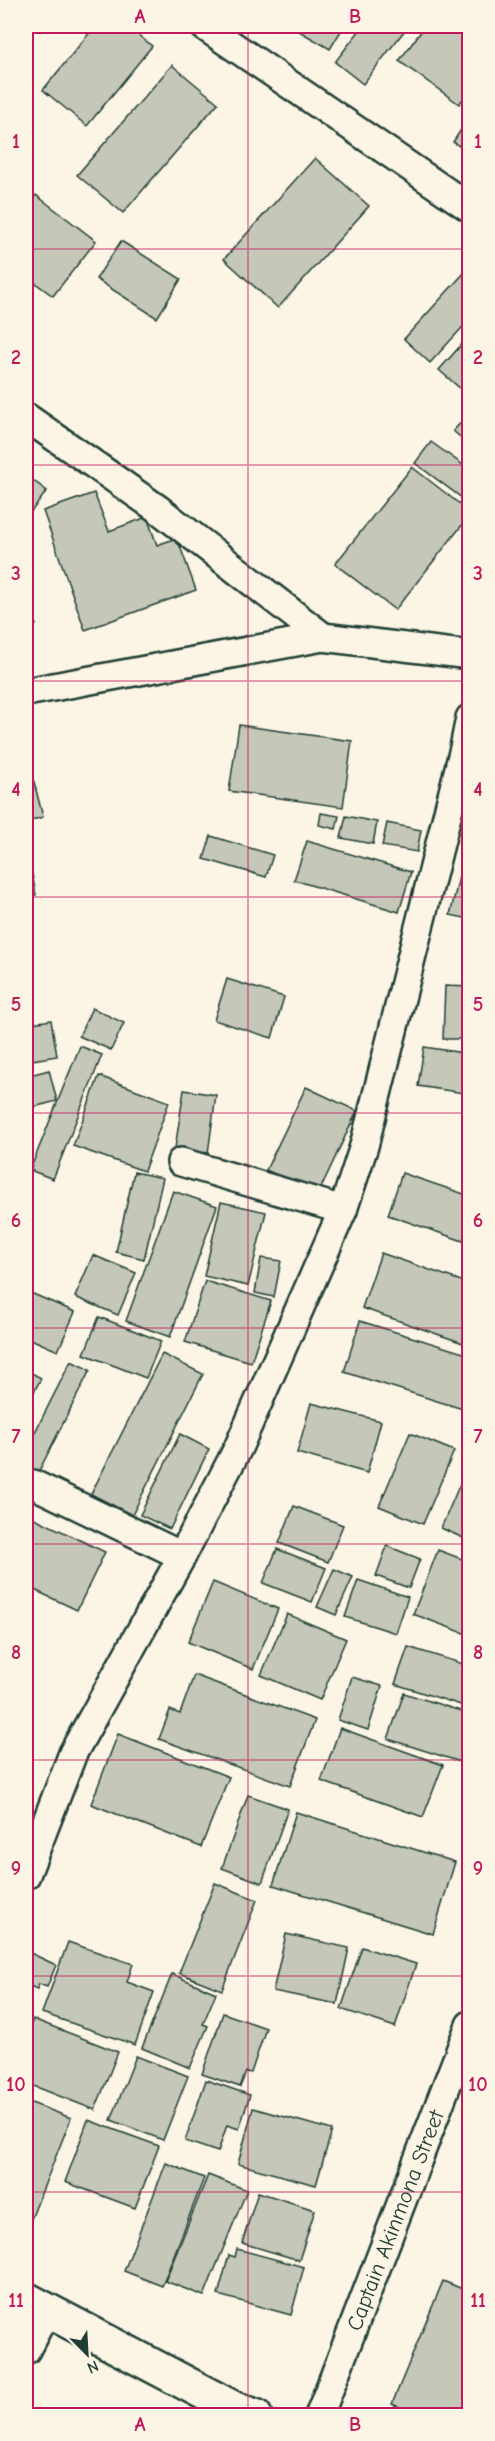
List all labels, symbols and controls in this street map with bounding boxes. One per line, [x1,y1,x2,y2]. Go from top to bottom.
text: A [134,5,146,28]
text: B [349,5,361,28]
text: 1 [12,130,20,153]
text: 1 [474,130,482,153]
text: 2 [11,346,21,369]
text: 2 [473,346,483,369]
text: 3 [11,562,21,585]
text: 3 [473,562,483,585]
text: 4 [11,778,21,801]
text: 4 [473,778,483,801]
text: 5 [11,993,21,1016]
text: 5 [473,993,483,1016]
text: 6 [11,1209,21,1232]
text: 6 [473,1209,483,1232]
text: 7 [12,1425,21,1448]
text: 7 [474,1425,483,1448]
text: 8 [11,1641,21,1664]
text: 8 [473,1641,483,1664]
text: 9 [11,1857,21,1880]
text: 9 [473,1857,483,1880]
text: 10 [6,2073,26,2096]
text: 10 [468,2073,488,2096]
street label: Captain Akinmona Street [341,2106,450,2334]
text: 11 [8,2289,24,2312]
text: 11 [470,2289,486,2312]
north arrow [57,2324,117,2384]
text: N [84,2356,101,2377]
text: A [134,2413,146,2436]
text: B [349,2413,361,2436]

